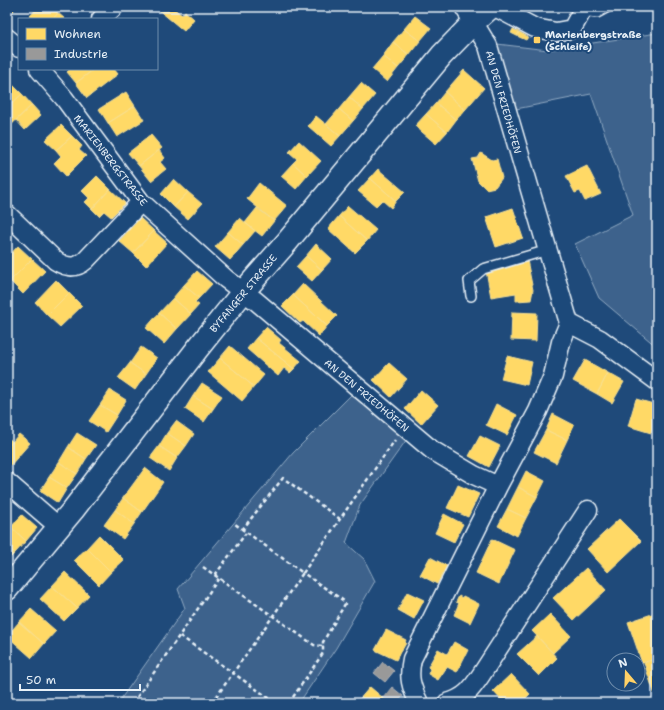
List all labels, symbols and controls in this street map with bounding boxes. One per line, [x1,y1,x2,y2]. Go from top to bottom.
legend [18,18,158,70]
text: Wohnen [54,26,101,42]
place label: Marienbergstraße (Schleife) [545,28,642,53]
marker: Marienbergstraße (Schleife) [532,35,542,45]
text: Industrie [54,46,108,62]
street label: AN DEN FRIEDHÖFEN [483,49,524,155]
street label: MARIENBERGSTRASSE [71,112,150,208]
street label: BYFANGER STRASSE [207,251,280,335]
street label: AN DEN FRIEDHÖFEN [322,356,412,435]
north arrow [606,652,646,692]
text: N [616,654,630,672]
scale bar [20,666,140,692]
text: 50 m [26,672,56,688]

